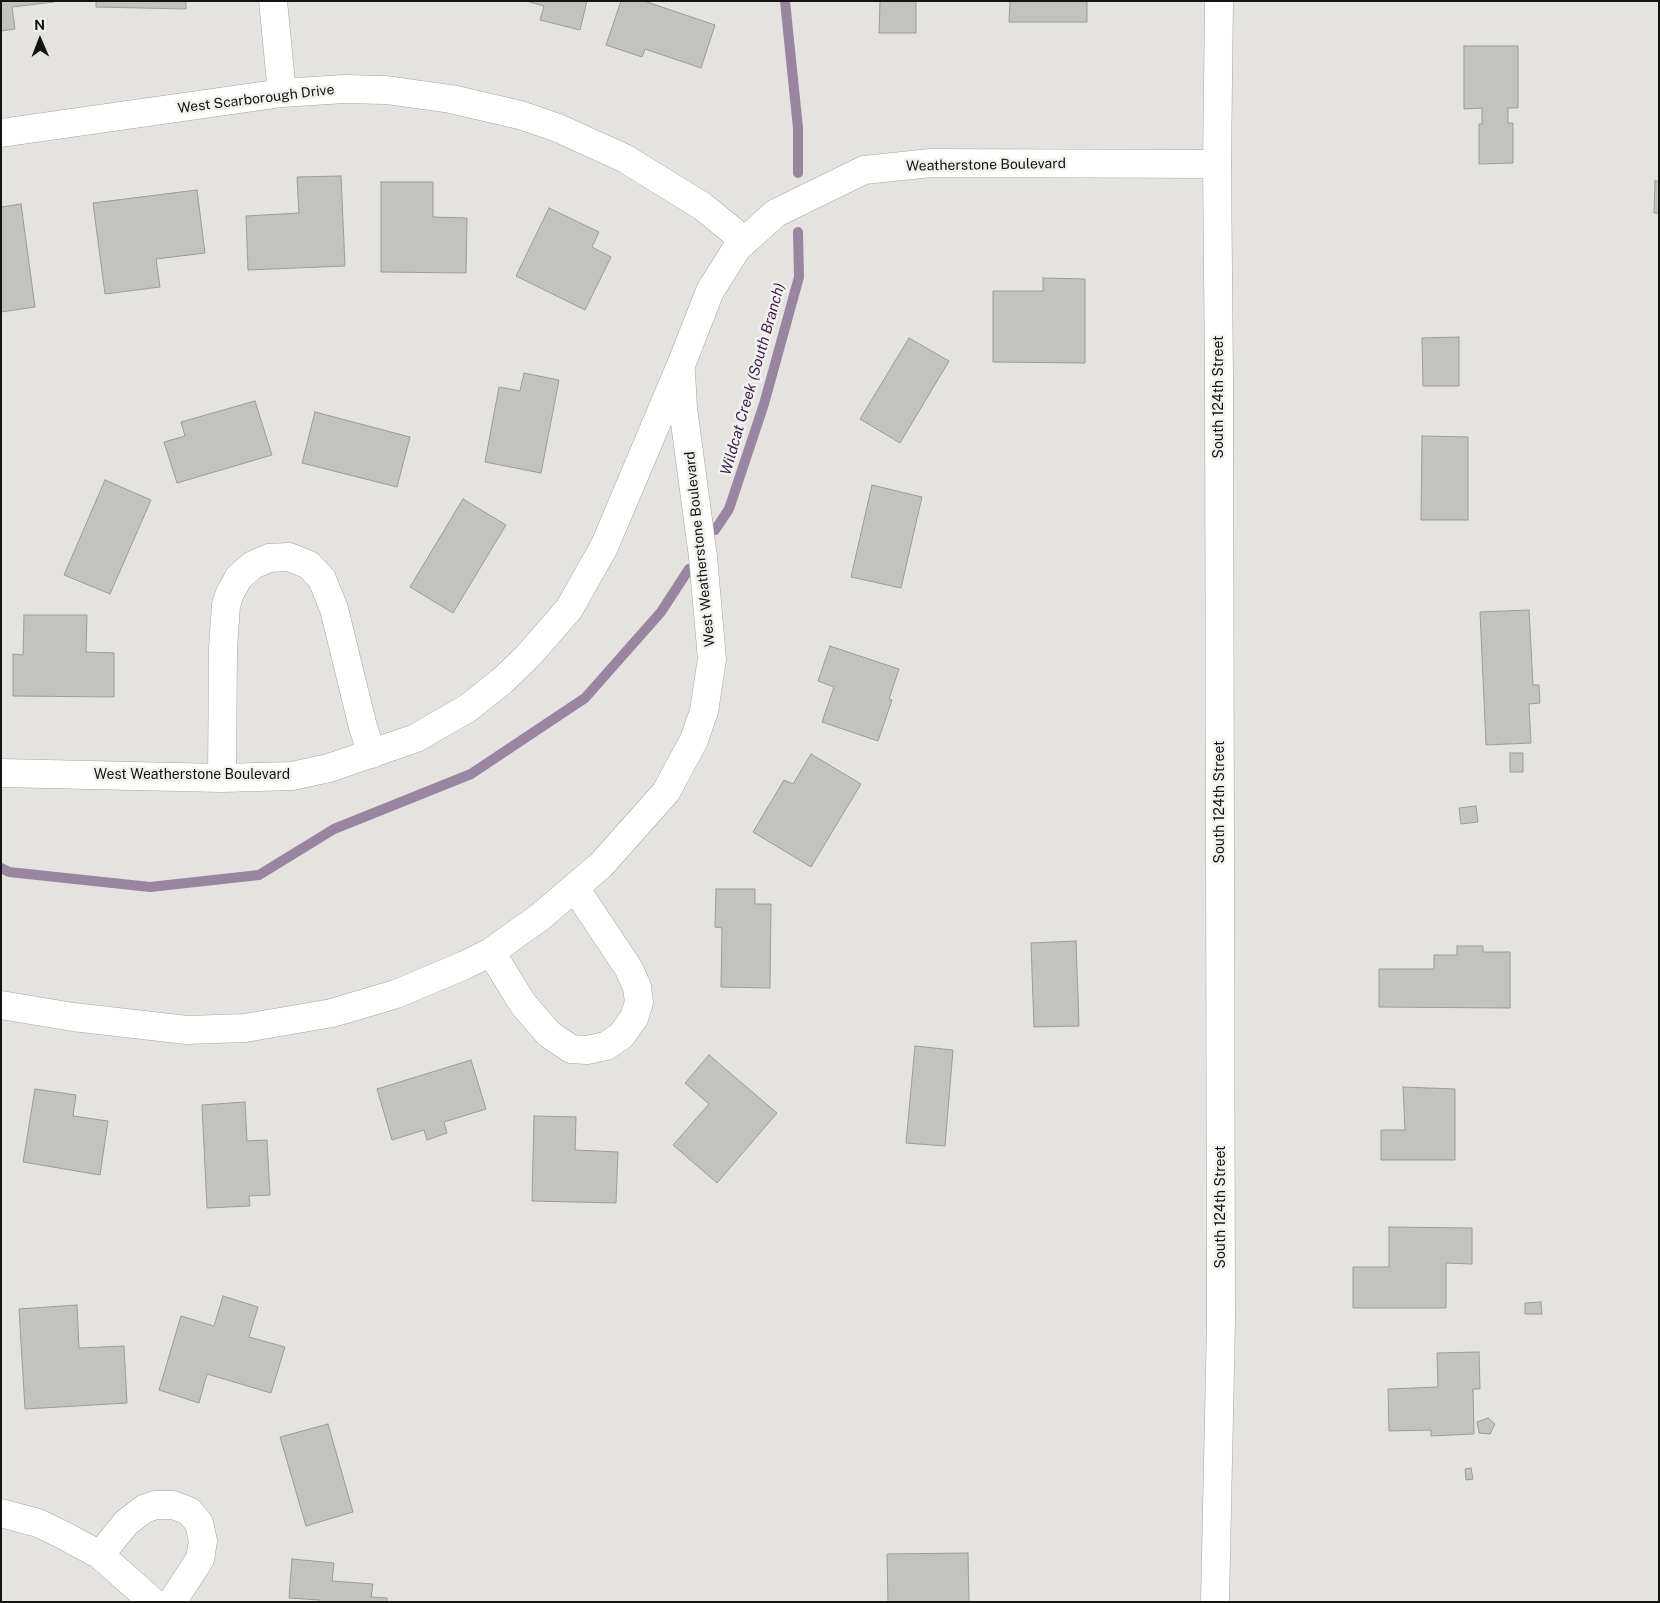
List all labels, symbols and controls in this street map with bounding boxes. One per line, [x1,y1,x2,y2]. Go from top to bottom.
north arrow [15,15,65,65]
text: N [34,17,45,33]
street label: West Scarborough Drive [177,81,335,117]
street label: Weatherstone Boulevard [906,155,1066,175]
water label: Wildcat Creek (South Branch) [717,281,789,477]
street label: South 124th Street [1211,336,1227,458]
street label: West Weatherstone Boulevard [681,450,719,648]
street label: South 124th Street [1212,741,1228,863]
street label: West Weatherstone Boulevard [94,767,290,783]
street label: South 124th Street [1213,1146,1229,1268]

